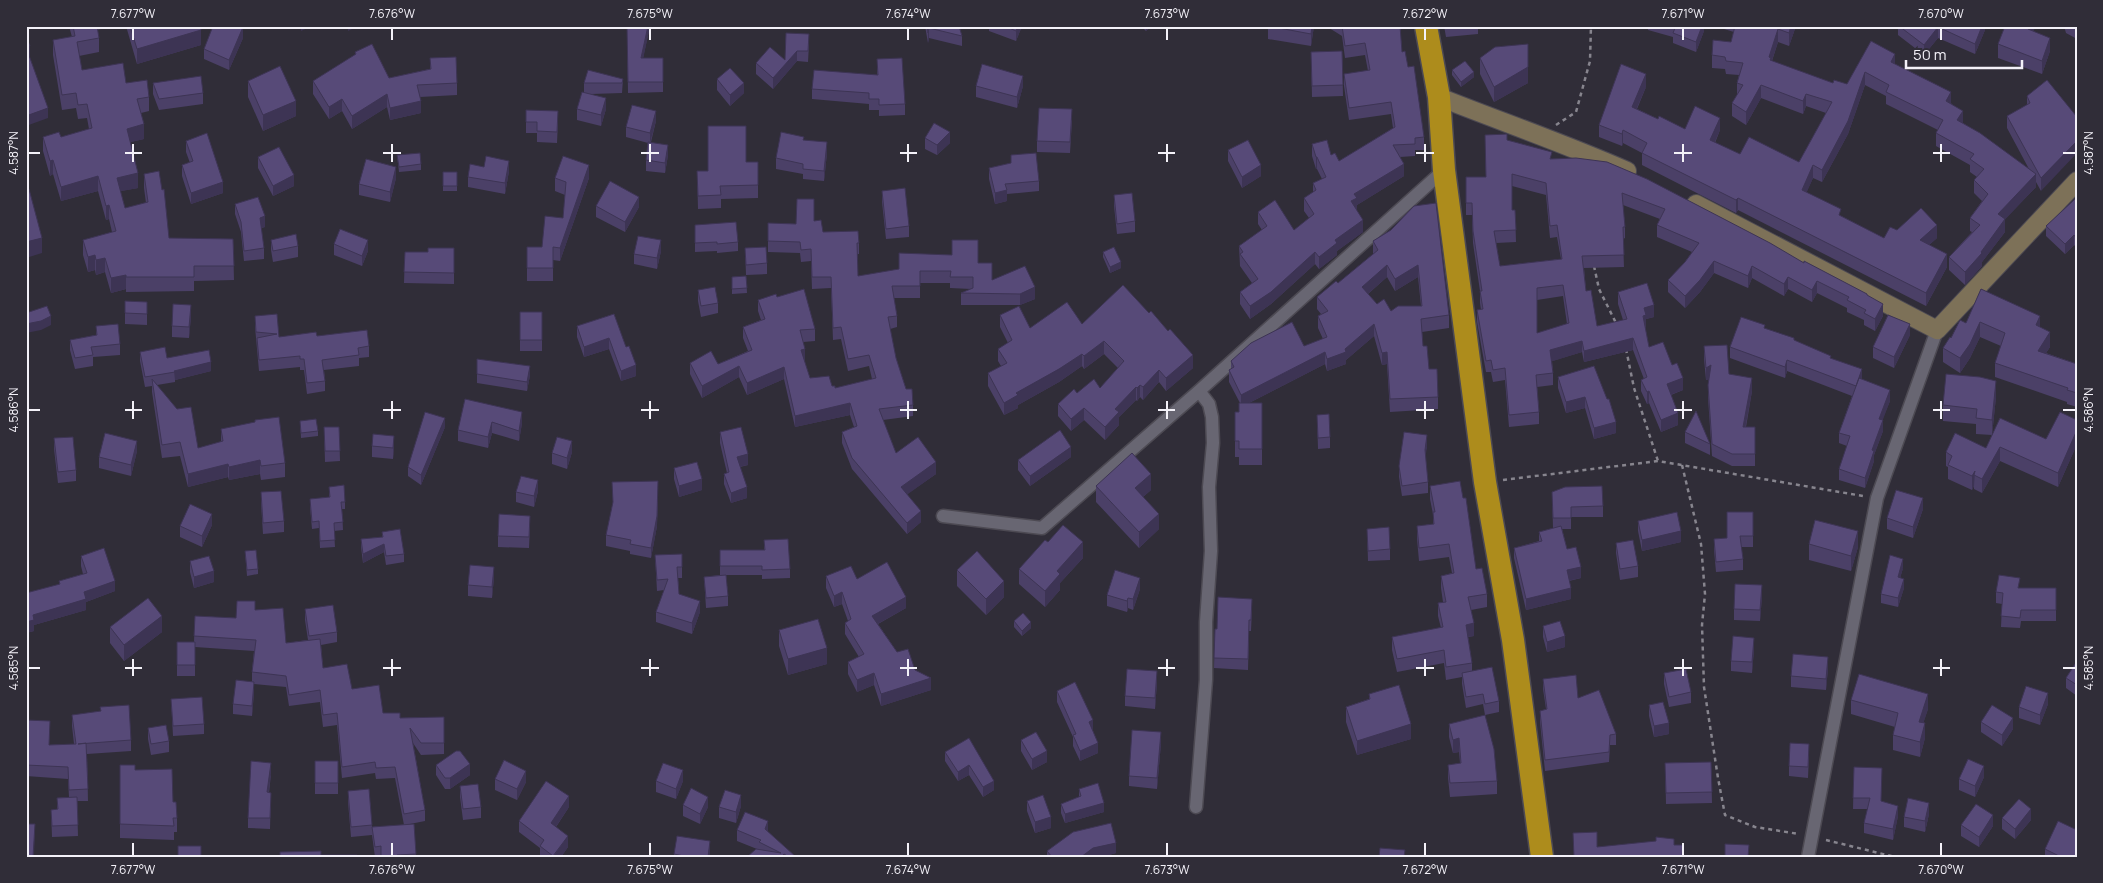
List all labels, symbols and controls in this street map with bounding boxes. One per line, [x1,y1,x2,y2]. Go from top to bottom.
text: 7.677°W [111,5,156,22]
text: 7.676°W [369,5,416,22]
text: 7.675°W [627,5,673,22]
text: 7.674°W [886,5,931,22]
text: 7.673°W [1145,5,1190,22]
text: 7.672°W [1402,5,1448,22]
text: 7.671°W [1661,5,1705,22]
text: 7.670°W [1918,5,1965,22]
scale bar [1906,38,2022,70]
text: 50 m [1913,44,1947,65]
text: 4.587°N [5,131,22,175]
text: 4.587°N [2080,131,2097,175]
text: 4.586°N [5,388,22,432]
text: 4.586°N [2080,388,2097,432]
text: 4.585°N [5,646,22,690]
text: 4.585°N [2080,646,2097,690]
text: 7.677°W [111,861,156,878]
text: 7.676°W [369,861,416,878]
text: 7.675°W [627,861,673,878]
text: 7.674°W [886,861,931,878]
text: 7.673°W [1145,861,1190,878]
text: 7.672°W [1402,861,1448,878]
text: 7.671°W [1661,861,1705,878]
text: 7.670°W [1918,861,1965,878]

